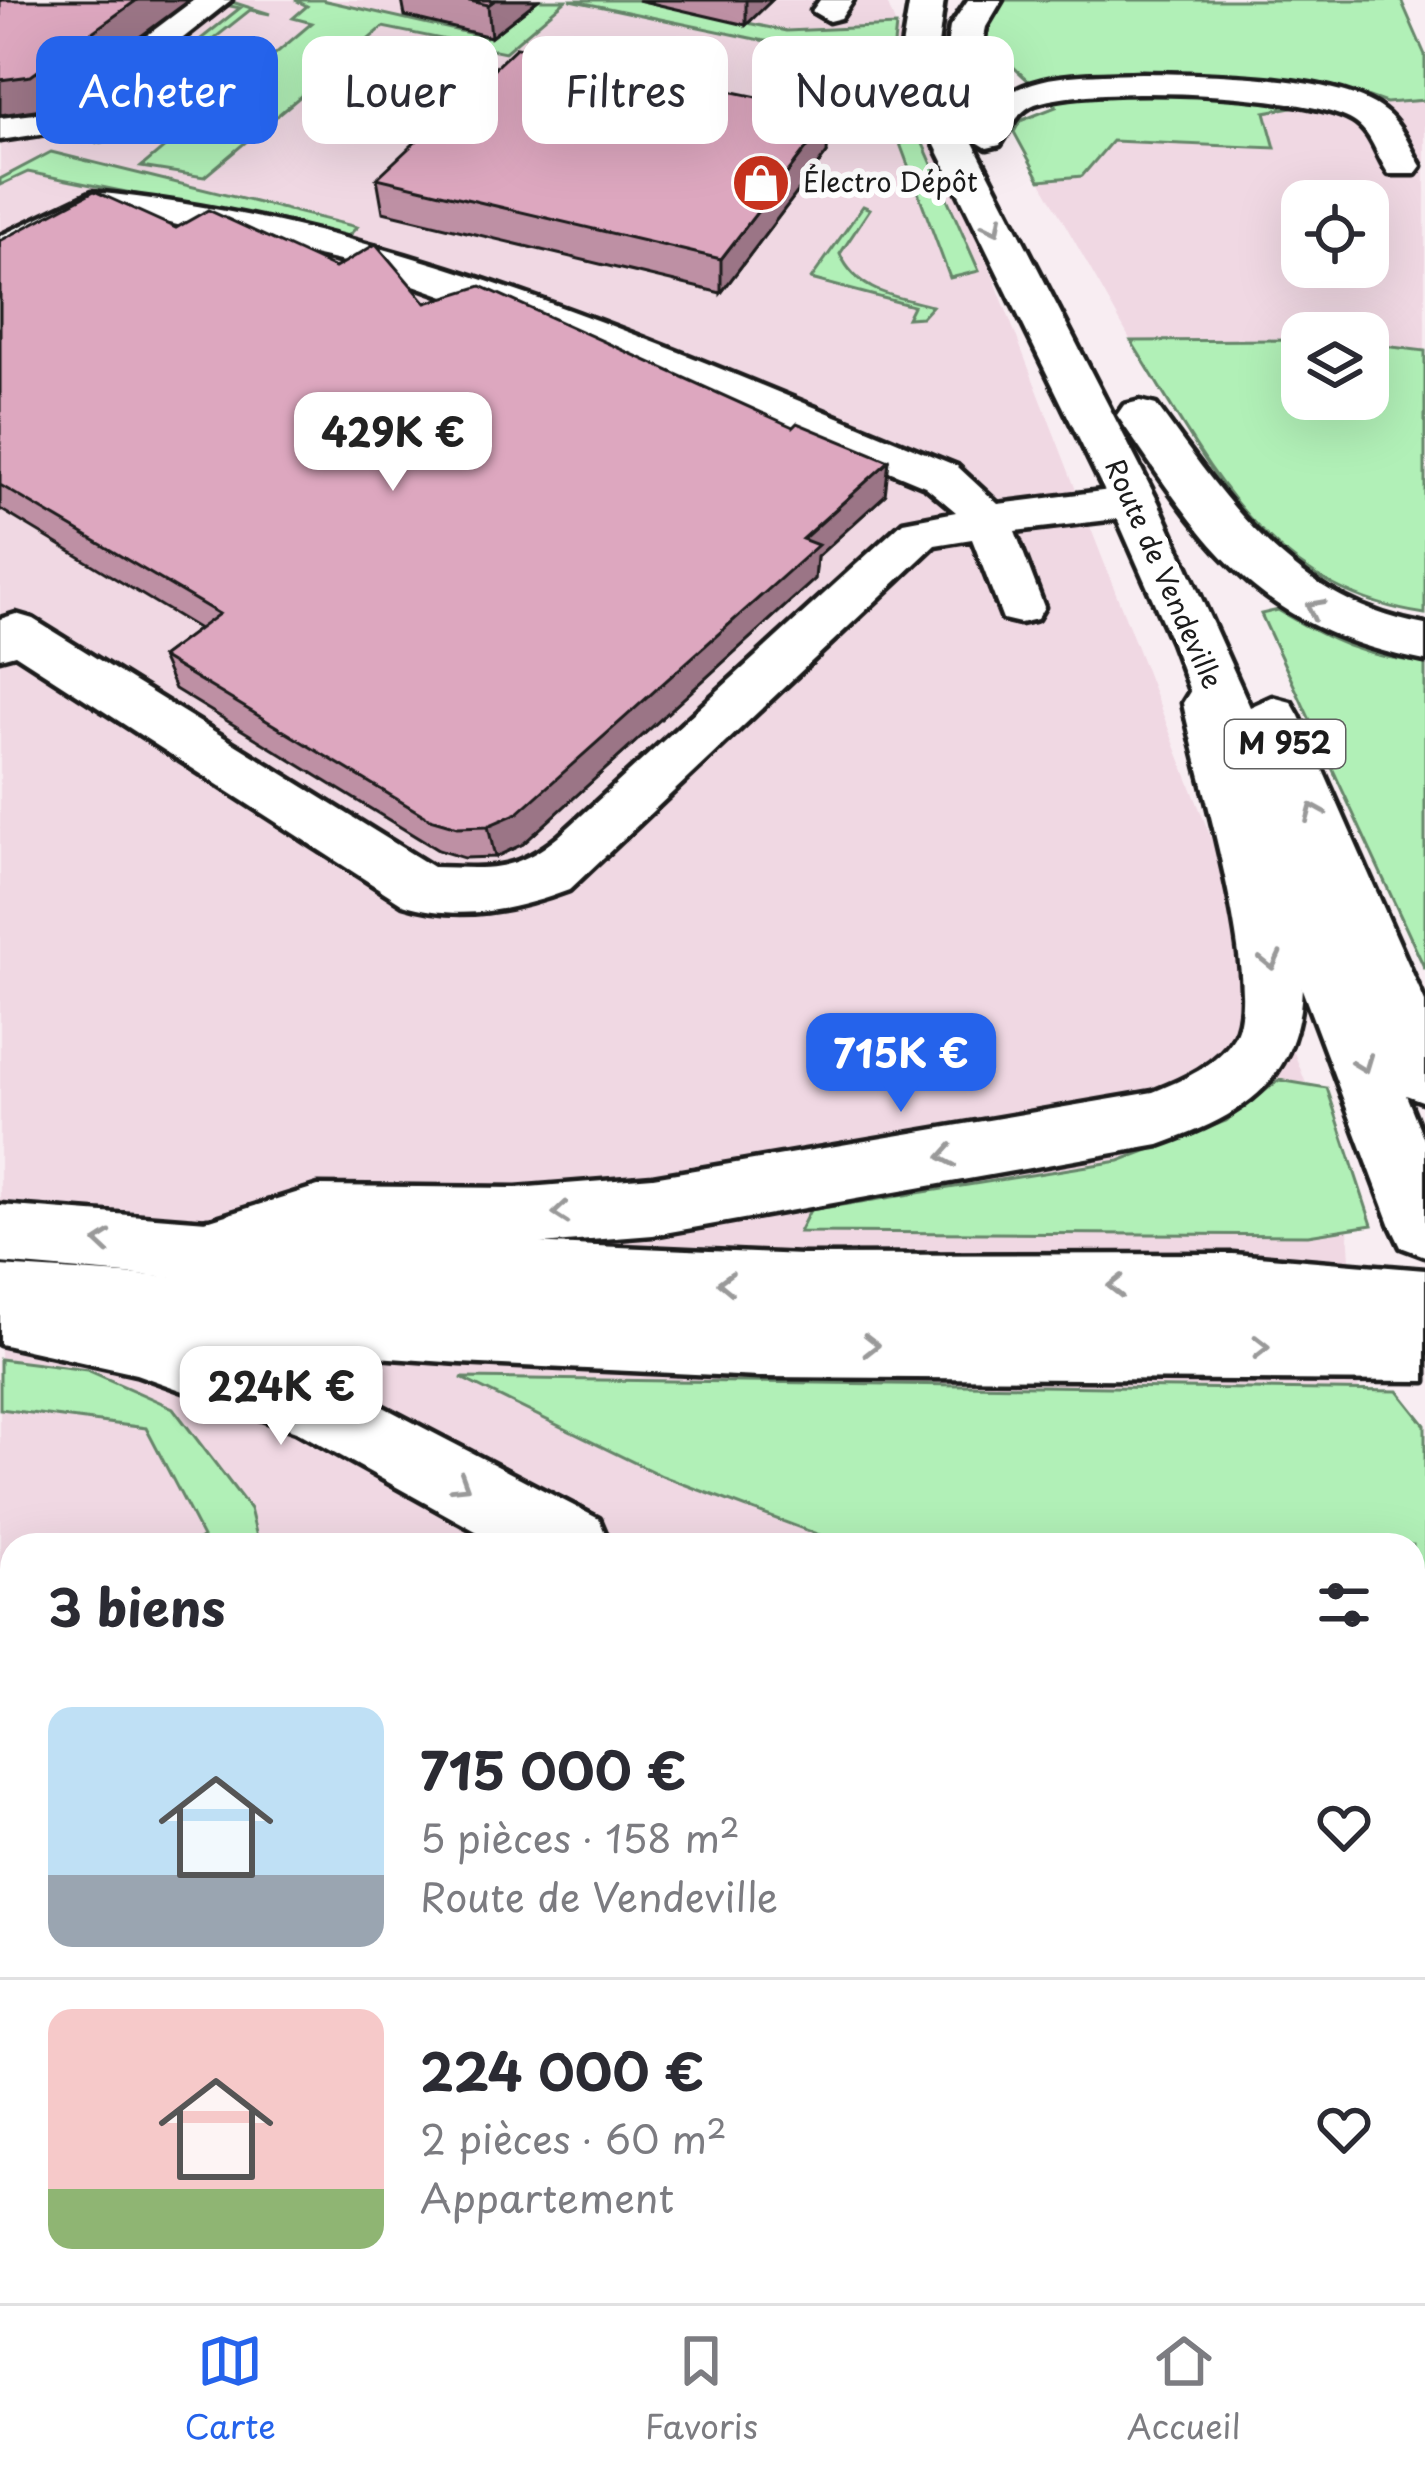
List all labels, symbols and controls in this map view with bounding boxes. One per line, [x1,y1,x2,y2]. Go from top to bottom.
chip: Acheter [36,36,278,144]
chip: Louer [302,36,498,144]
chip: Filtres [522,36,728,144]
chip: Nouveau [752,36,1014,144]
shop icon: Électro Dépôt [730,152,792,214]
place label: Électro Dépôt [803,160,978,201]
map controls [1281,180,1389,420]
button: locate [1281,180,1389,288]
one-way arrow [980,213,1003,234]
button: layers [1281,312,1389,420]
pin: 429K € [295,392,491,494]
text: 429K € [321,401,465,460]
street label: Route de Vendeville [1096,451,1234,695]
one-way arrow [1305,600,1327,623]
road number: M 952 [1225,720,1345,768]
one-way arrow [1304,803,1328,824]
one-way arrow [1257,951,1282,971]
pin: 715K € [803,1013,999,1115]
text: 715K € [833,1022,969,1081]
one-way arrow [1348,1053,1373,1074]
one-way arrow [937,1142,957,1168]
one-way arrow [552,1200,571,1225]
one-way arrow [94,1230,113,1256]
one-way arrow [716,1270,735,1296]
one-way arrow [1106,1273,1124,1299]
one-way arrow [862,1331,881,1357]
one-way arrow [1253,1334,1271,1360]
pin: 224K € [183,1346,379,1448]
text: 224K € [207,1355,355,1414]
one-way arrow [447,1470,469,1492]
text: 3 biens [48,1567,226,1644]
icon: filters [1311,1572,1377,1638]
text: 715 000 € [420,1730,687,1807]
icon: home [144,1755,288,1899]
icon: heart [1311,1794,1377,1860]
text: 5 pièces · 158 m² [420,1807,740,1866]
text: Route de Vendeville [420,1866,778,1925]
text: 224 000 € [420,2031,704,2108]
icon: home [144,2057,288,2201]
icon: heart [1311,2096,1377,2162]
text: 2 pièces · 60 m² [420,2108,727,2167]
text: Appartement [420,2167,674,2226]
tab: Carte [184,2328,276,2450]
tab: Favoris [645,2328,758,2450]
tab: Accueil [1127,2328,1241,2450]

